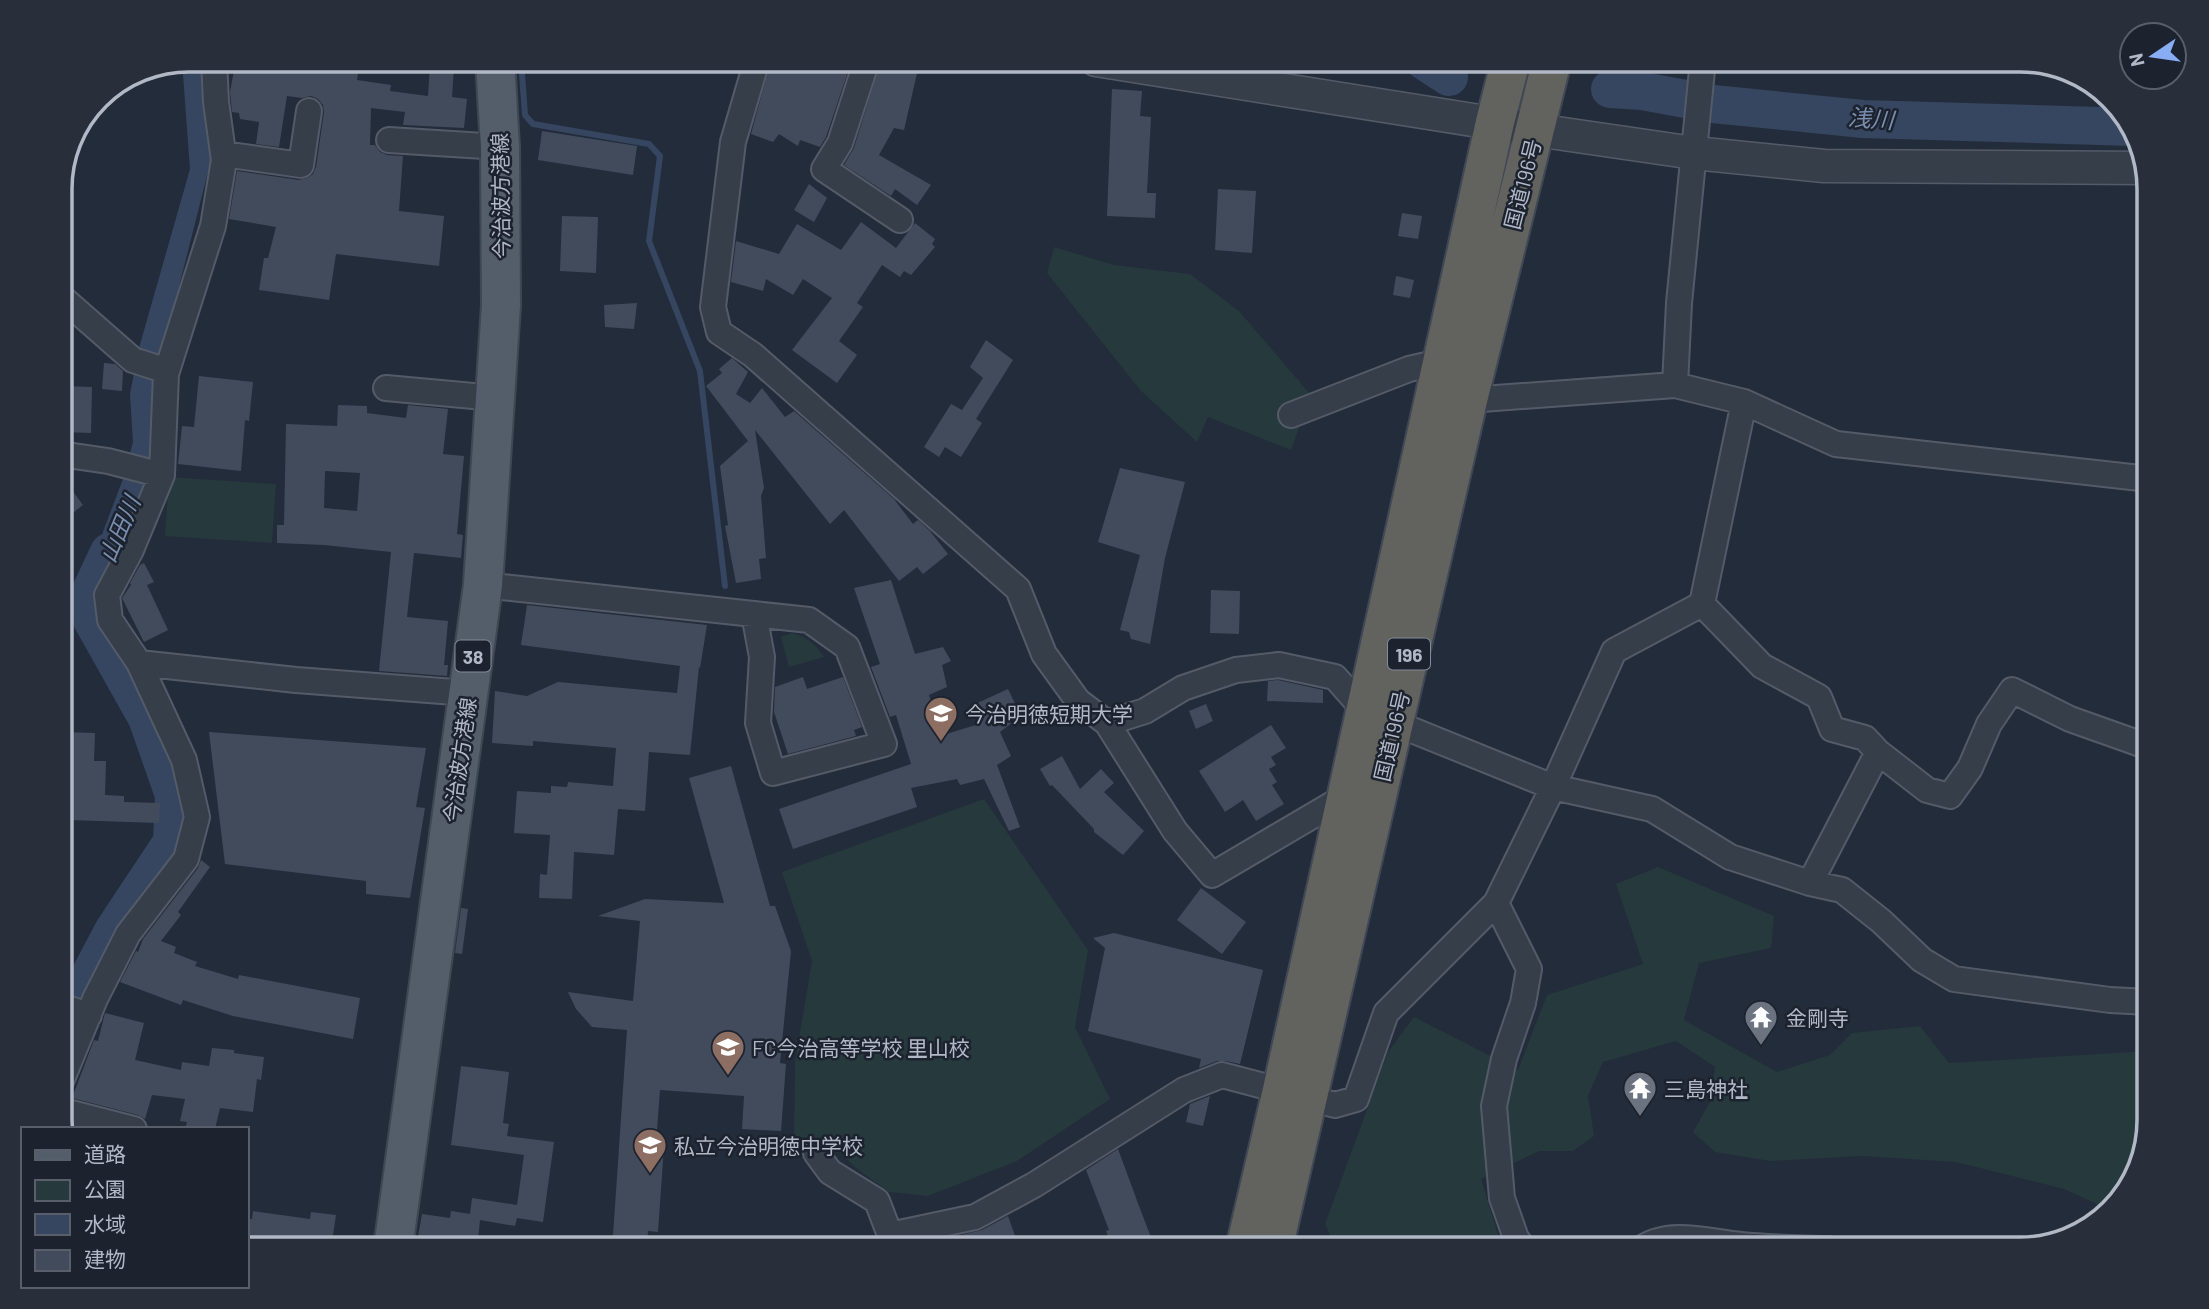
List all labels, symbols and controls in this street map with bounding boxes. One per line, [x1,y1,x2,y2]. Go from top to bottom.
north arrow [2118,21,2188,91]
text: N [2123,51,2149,69]
water label: 浅川 [1847,102,1898,134]
street label: 今治波方港線 [486,133,514,259]
street label: 国道196号 [1499,136,1545,232]
water label: 山田川 [93,489,147,566]
road number: 196 [1388,638,1430,670]
road number: 38 [456,640,490,671]
street label: 国道196号 [1368,688,1414,784]
school or university icon: 今治明徳短期大学 [922,694,960,743]
street label: 今治波方港線 [438,696,480,824]
place label: 今治明徳短期大学 [965,701,1133,726]
temple icon: 金剛寺 [1742,998,1780,1047]
place label: 金剛寺 [1786,1005,1849,1030]
school or university icon: FC今治高等学校 里山校 [709,1028,747,1077]
place label: FC今治高等学校 里山校 [752,1035,970,1060]
temple icon: 三島神社 [1621,1069,1659,1118]
place label: 三島神社 [1664,1076,1748,1101]
school or university icon: 私立今治明徳中学校 [631,1126,669,1175]
legend [21,1127,248,1288]
place label: 私立今治明徳中学校 [674,1133,863,1158]
text: 道路 [84,1141,126,1166]
text: 公園 [84,1176,126,1201]
text: 水域 [84,1211,126,1236]
text: 建物 [84,1246,126,1271]

